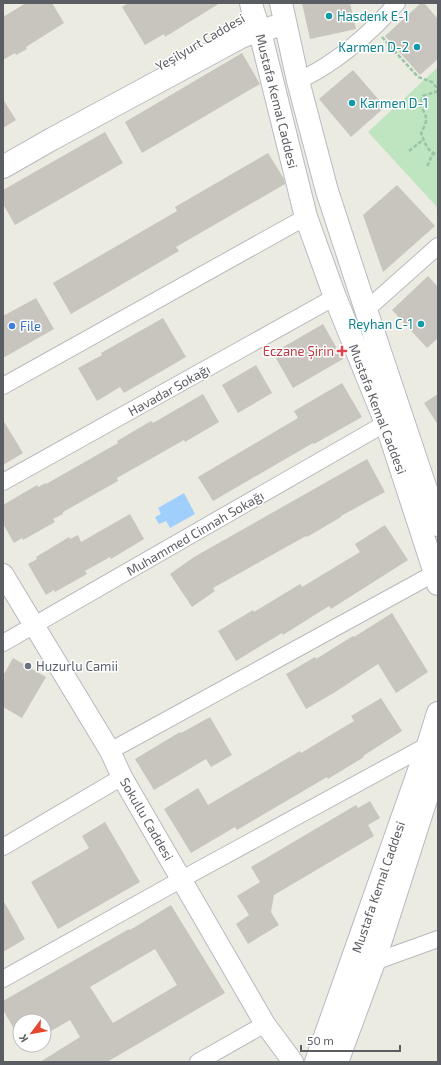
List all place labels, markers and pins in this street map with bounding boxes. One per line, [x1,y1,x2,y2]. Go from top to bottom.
place label: Hasdenk E-1 [337,8,409,24]
marker: Hasdenk E-1 [324,11,334,21]
place label: Karmen D-2 [338,39,409,55]
marker: Karmen D-2 [412,42,422,52]
place label: Karmen D-1 [360,95,428,111]
marker: Karmen D-1 [347,98,357,108]
place label: Reyhan C-1 [348,316,413,332]
place label: File [20,318,41,334]
marker: Reyhan C-1 [416,319,426,329]
marker: File [7,321,17,331]
place label: Eczane Şirin [263,343,334,360]
marker: Eczane Şirin [337,346,347,356]
place label: Huzurlu Camii [36,658,118,674]
marker: Huzurlu Camii [23,661,33,671]

